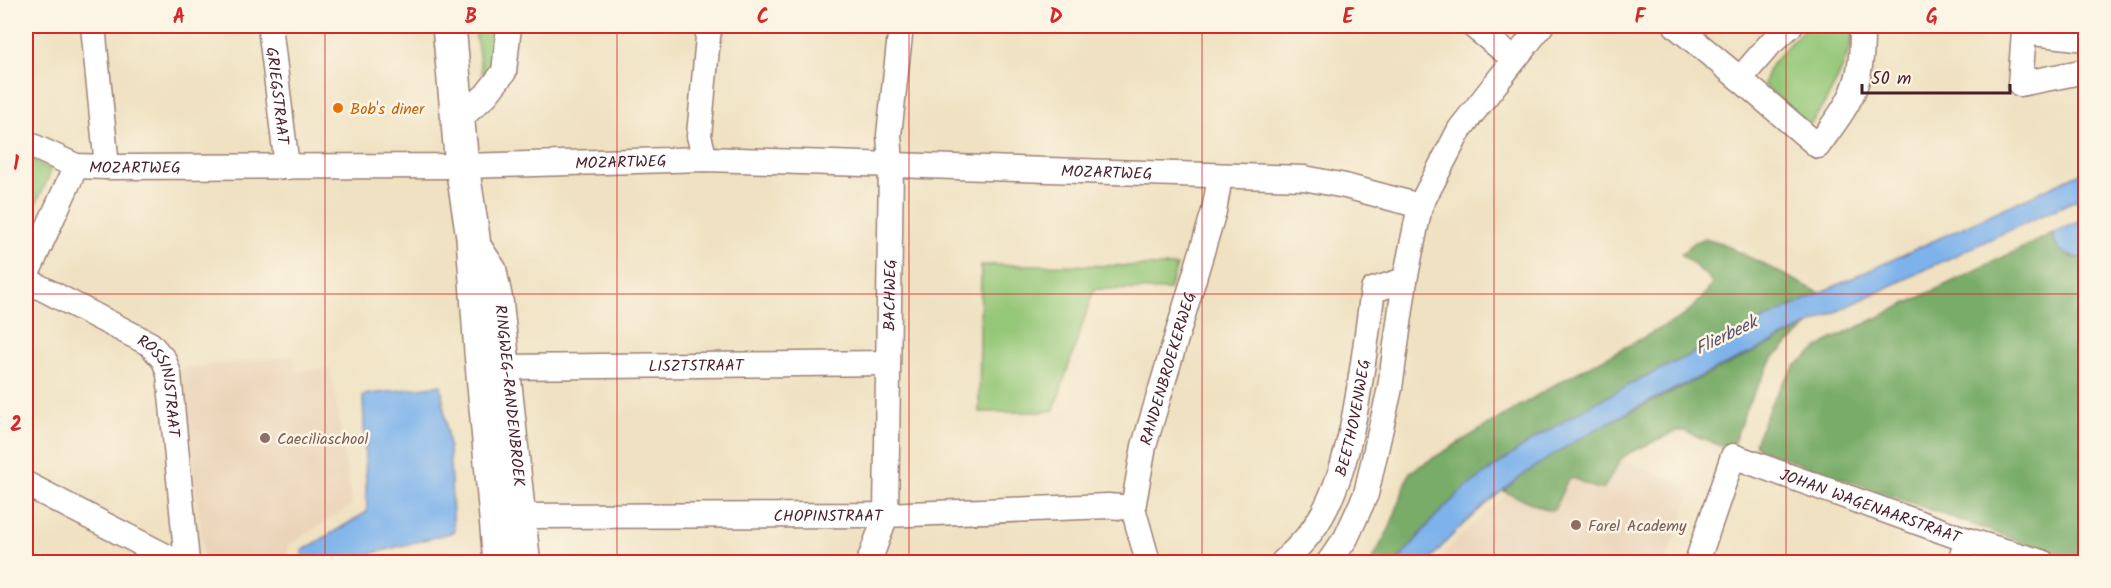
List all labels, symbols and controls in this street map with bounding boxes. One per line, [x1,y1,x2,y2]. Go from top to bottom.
text: A [173,2,185,34]
text: B [465,2,477,34]
text: C [757,2,769,34]
text: D [1049,2,1063,34]
text: E [1342,2,1354,34]
text: F [1635,2,1647,34]
text: G [1926,2,1938,34]
street label: GRIEGSTRAAT [259,46,295,147]
scale bar [1862,57,2010,95]
text: 50 m [1871,65,1911,94]
place label: Bob's diner [350,97,426,122]
marker: Bob's diner [331,101,345,115]
text: 1 [13,149,19,181]
street label: MOZARTWEG [575,149,667,177]
street label: MOZARTWEG [89,155,181,181]
street label: MOZARTWEG [1060,159,1153,187]
street label: BACHWEG [878,259,904,331]
street label: RANDENBROEKERWEG [1134,289,1203,449]
street label: RINGWEG-RANDENBROEK [487,304,531,488]
water label: Flierbeek [1691,308,1765,364]
street label: ROSSINISTRAAT [133,329,186,440]
street label: LISZTSTRAAT [648,353,745,380]
street label: BEETHOVENWEG [1329,358,1377,480]
text: 2 [10,410,22,442]
place label: Caeciliaschool [277,427,368,452]
marker: Caeciliaschool [258,431,272,445]
street label: JOHAN WAGENAARSTRAAT [1776,463,1965,551]
street label: CHOPINSTRAAT [773,504,884,529]
place label: Farel Academy [1588,514,1687,539]
marker: Farel Academy [1569,518,1583,532]

